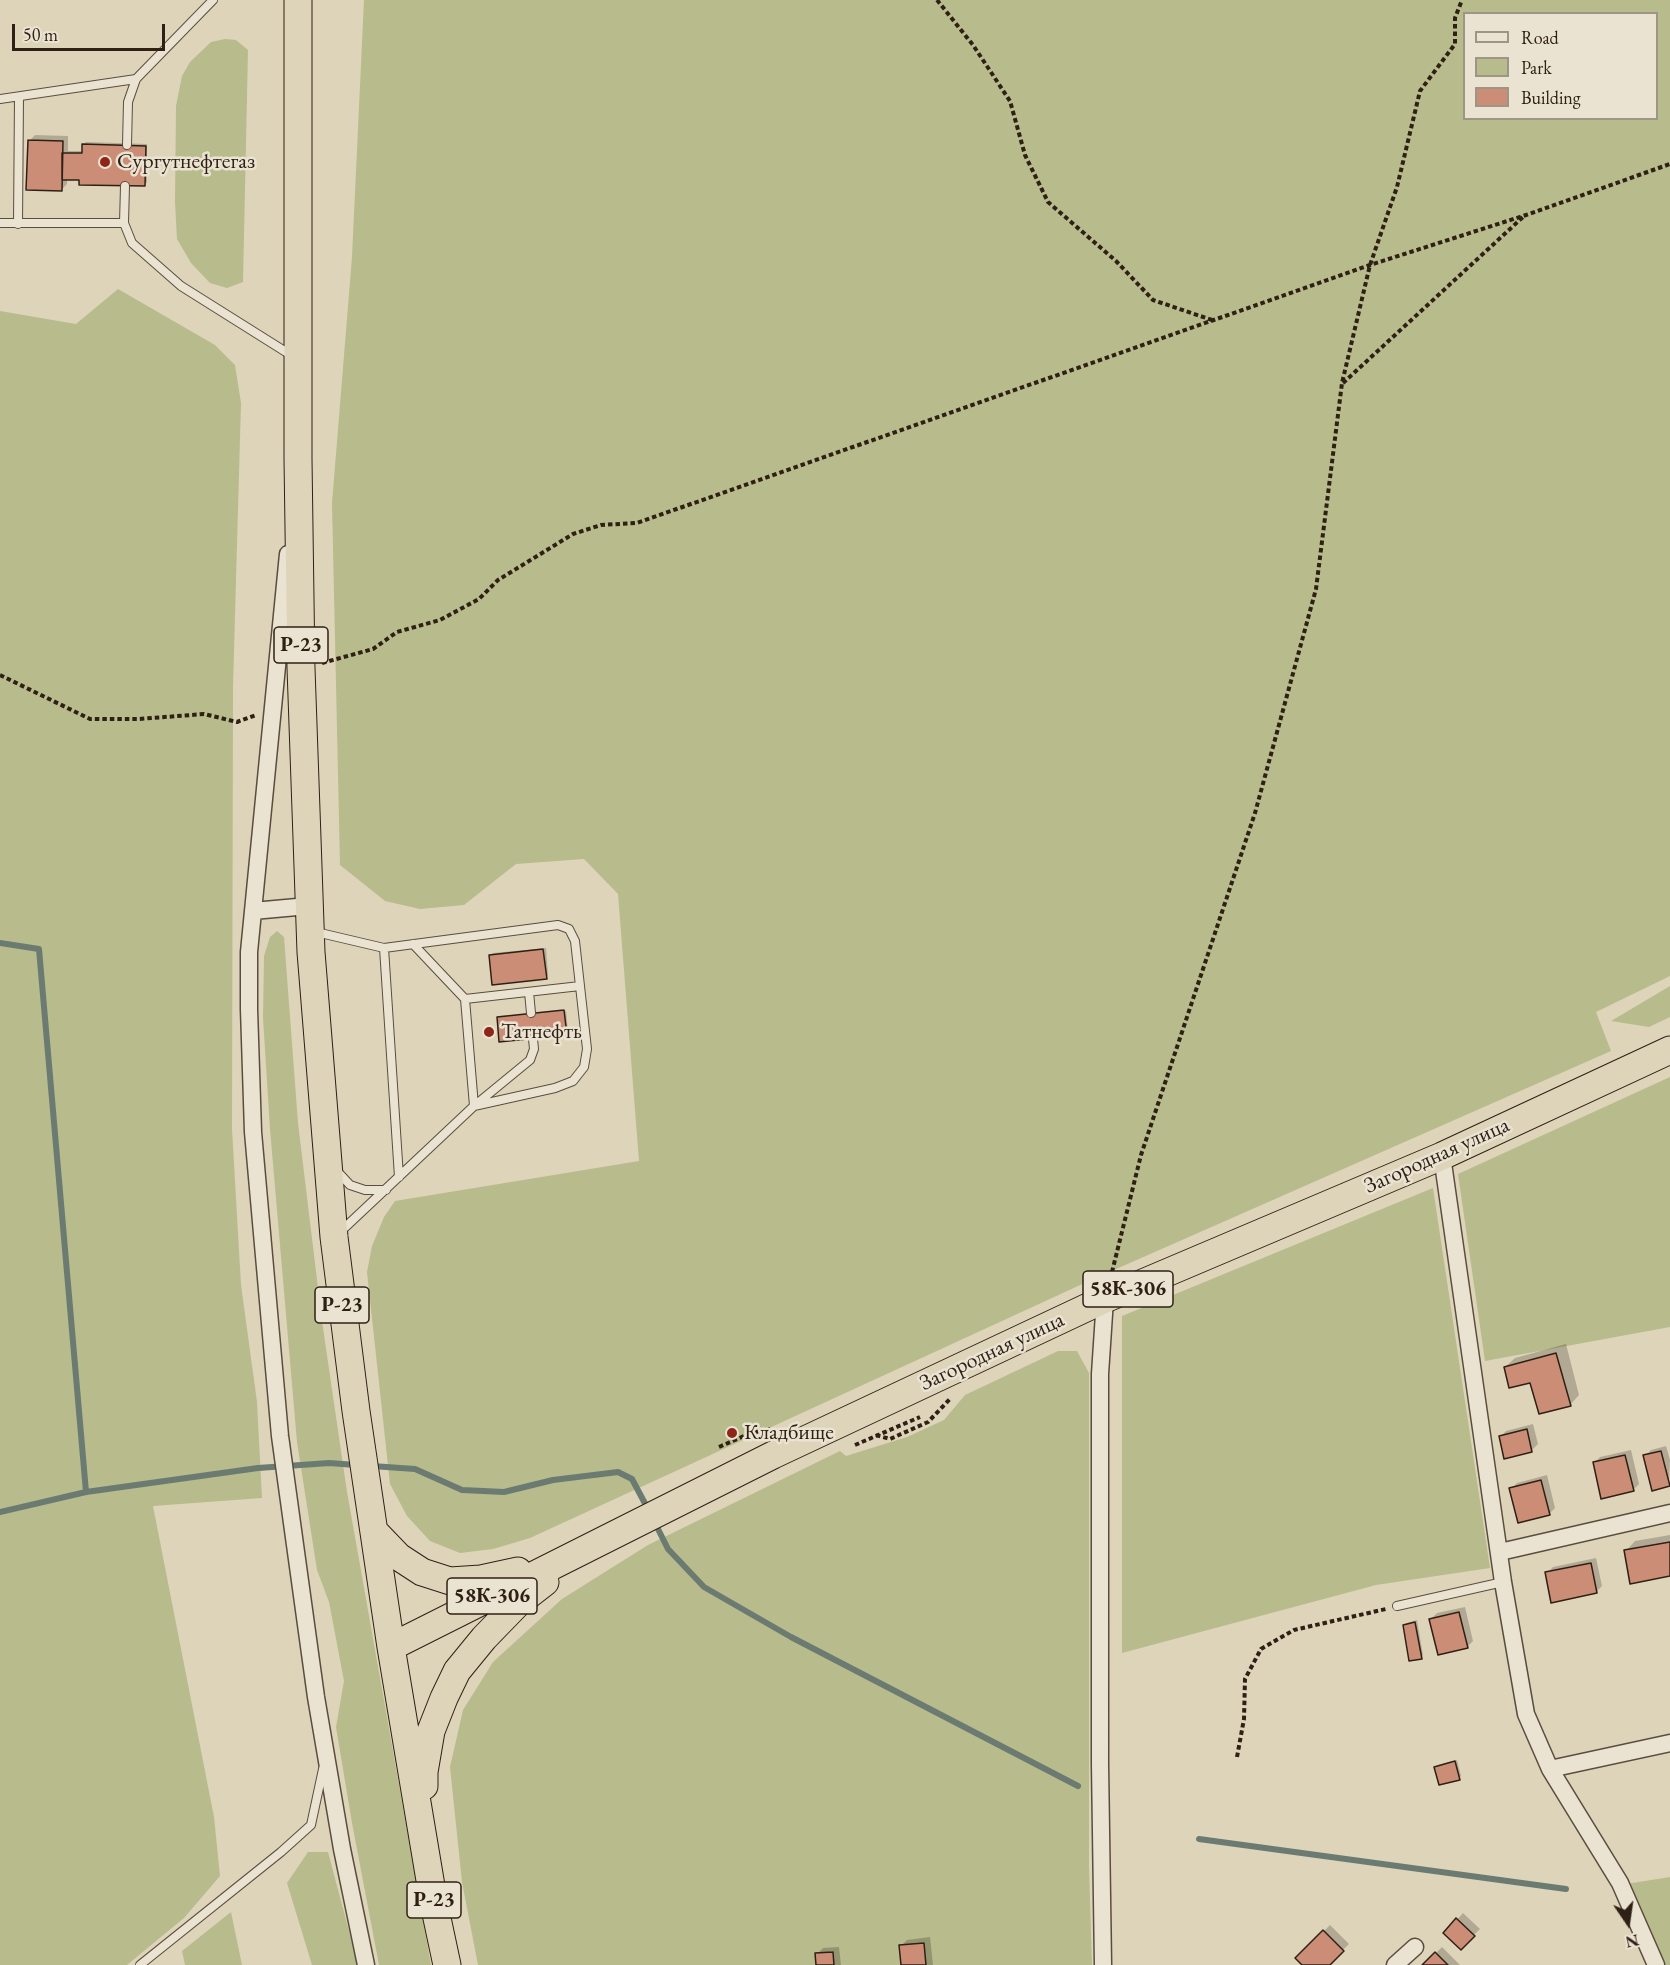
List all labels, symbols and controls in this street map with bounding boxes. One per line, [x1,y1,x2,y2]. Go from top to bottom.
scale bar [15,12,168,50]
legend [1463,12,1658,120]
text: 50 m [23,23,58,46]
text: Road [1521,26,1559,49]
text: Park [1521,56,1552,79]
text: Building [1521,86,1581,109]
place label: Сургутнефтегаз [117,149,255,175]
marker: Сургутнефтегаз [98,155,112,169]
road number: Р-23 [274,627,328,663]
place label: Татнефть [501,1019,582,1045]
marker: Татнефть [482,1025,496,1039]
street label: Загородная улица [1360,1112,1514,1200]
road number: 58К-306 [1083,1271,1173,1307]
road number: Р-23 [315,1287,369,1323]
street label: Загородная улица [916,1307,1068,1397]
place label: Кладбище [744,1420,834,1446]
marker: Кладбище [725,1426,739,1440]
road number: 58К-306 [447,1578,537,1614]
road number: Р-23 [407,1882,461,1918]
north arrow [1598,1893,1658,1953]
text: N [1623,1929,1641,1953]

